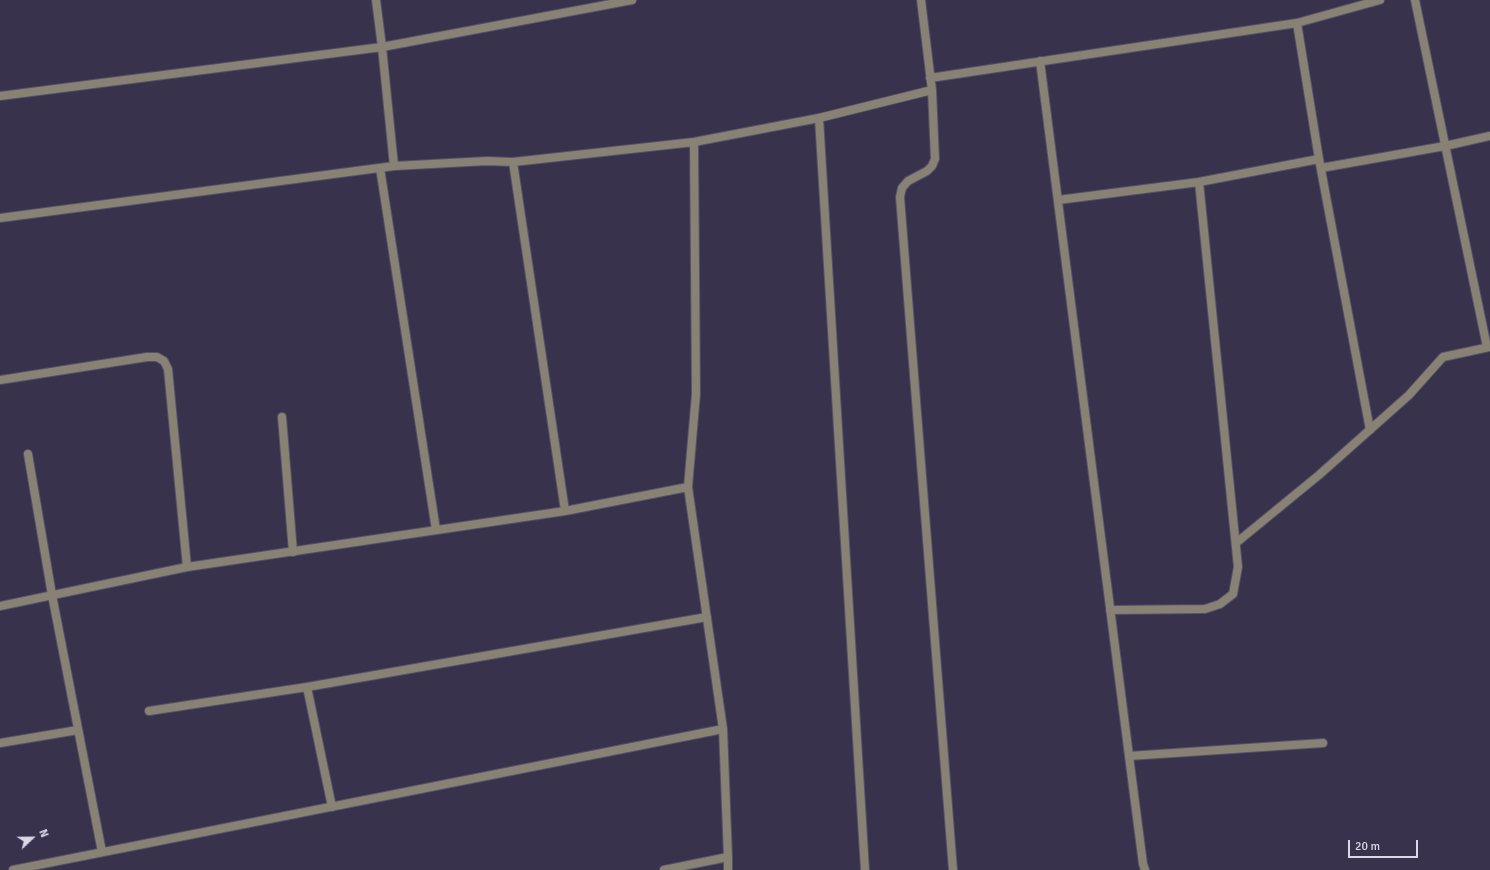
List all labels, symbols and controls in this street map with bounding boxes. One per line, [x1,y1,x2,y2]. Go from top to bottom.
north arrow [12,818,52,858]
text: N [36,827,51,839]
scale bar [1350,832,1420,858]
text: 20 m [1355,839,1380,854]

